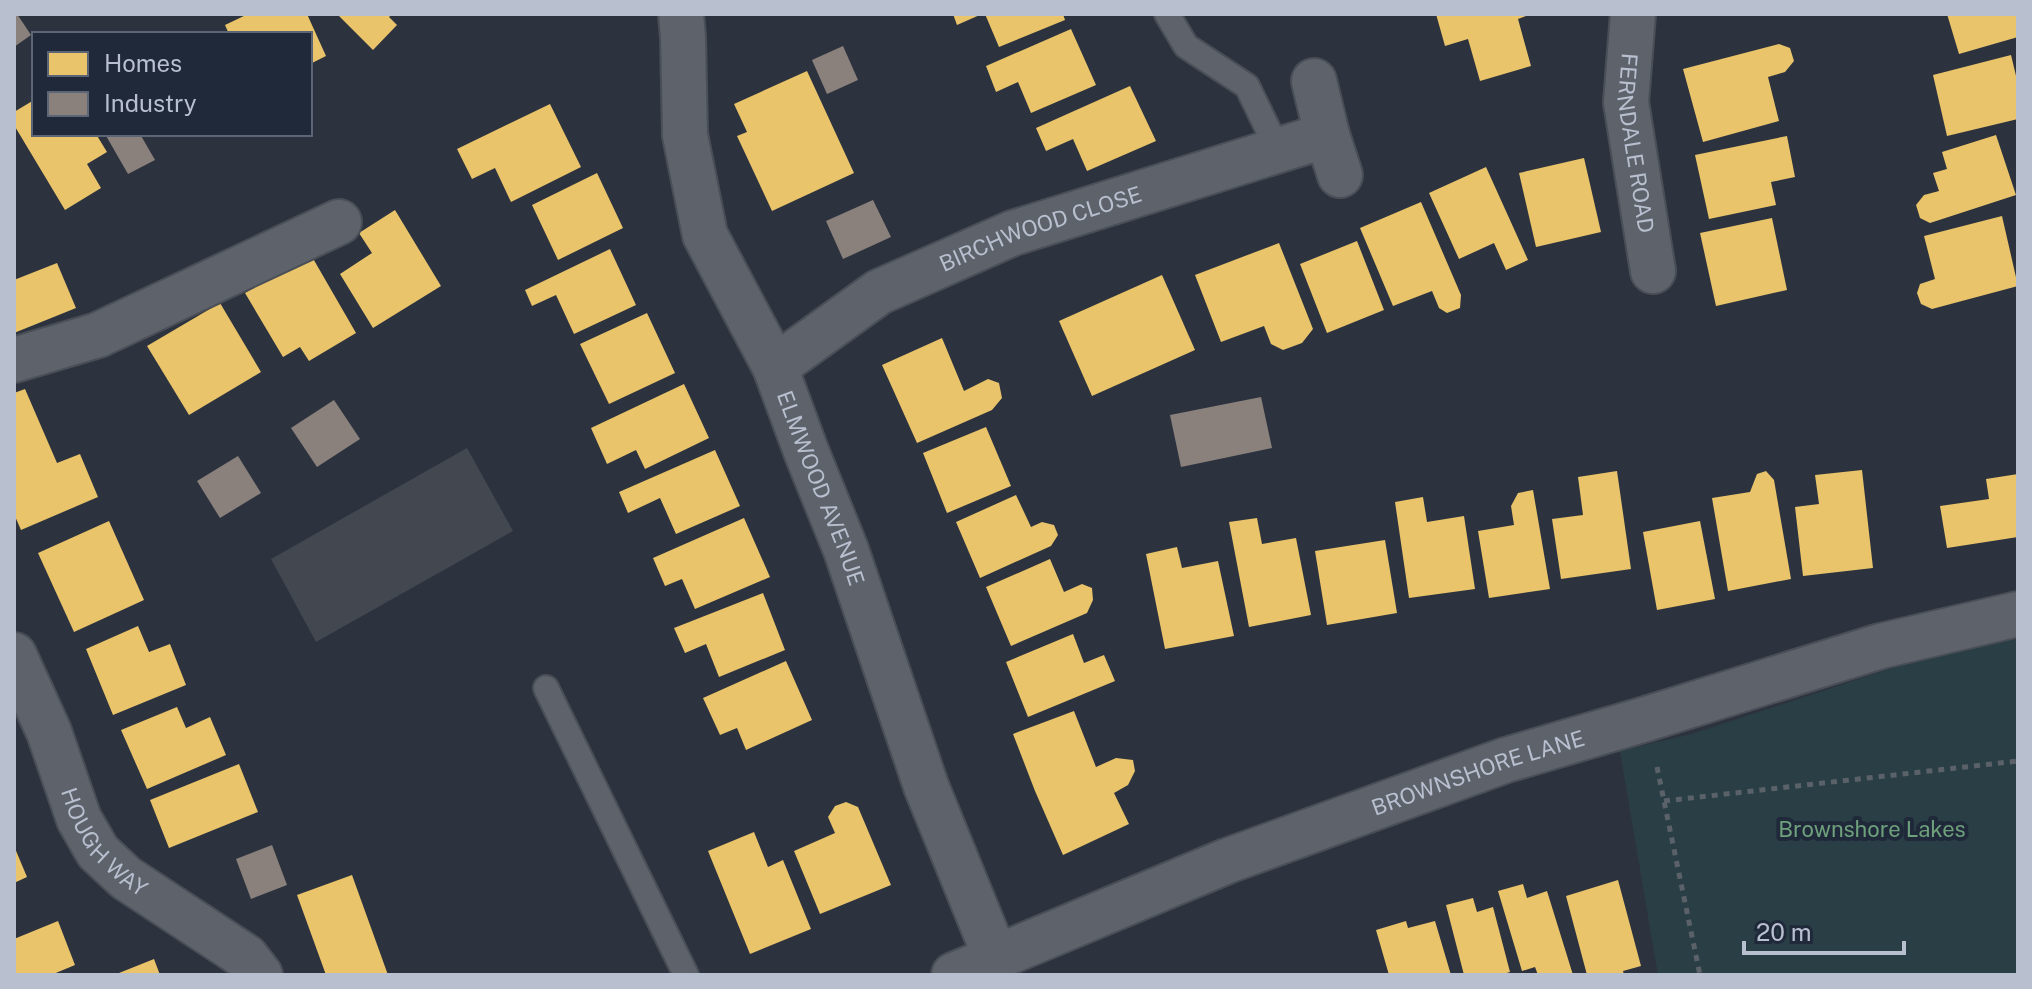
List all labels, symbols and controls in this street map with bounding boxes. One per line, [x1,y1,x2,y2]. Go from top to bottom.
legend [32,32,312,136]
text: Homes [104,49,182,77]
street label: FERNDALE ROAD [1612,52,1660,235]
text: Industry [104,89,197,117]
street label: BIRCHWOOD CLOSE [935,181,1145,277]
street label: ELMWOOD AVENUE [772,387,870,589]
street label: BROWNSHORE LANE [1368,725,1588,821]
street label: HOUGH WAY [56,784,153,902]
park label: Brownshore Lakes [1778,816,1966,842]
scale bar [1744,905,1904,955]
text: 20 m [1756,918,1812,946]

